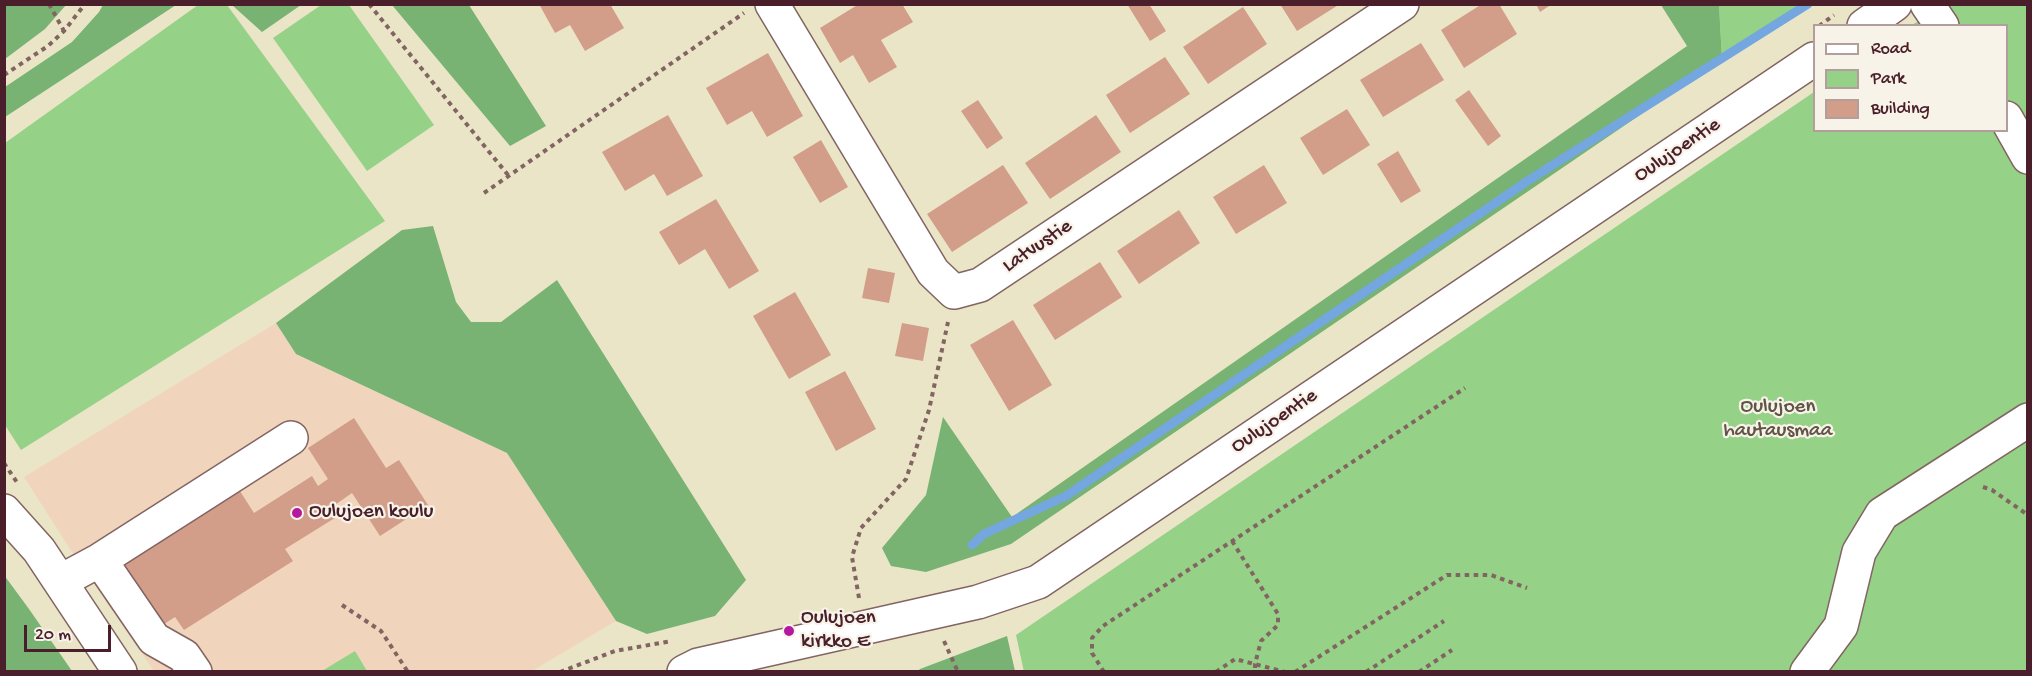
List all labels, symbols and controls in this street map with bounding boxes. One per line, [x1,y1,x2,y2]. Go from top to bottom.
legend [1813,24,2008,132]
text: Road [1871,39,1910,60]
text: Park [1871,69,1905,90]
text: Building [1871,99,1930,120]
street label: Oulujoentie [1630,113,1726,189]
street label: Latvustie [998,215,1078,279]
street label: Oulujoentie [1227,384,1323,460]
park label: Oulujoen hautausmaa [1724,395,1832,445]
place label: Oulujoen koulu [309,500,433,526]
marker: Oulujoen koulu [290,506,304,520]
place label: Oulujoen kirkko E [801,606,876,656]
scale bar [27,613,114,651]
marker: Oulujoen kirkko E [782,624,796,638]
text: 20 m [35,625,71,646]

